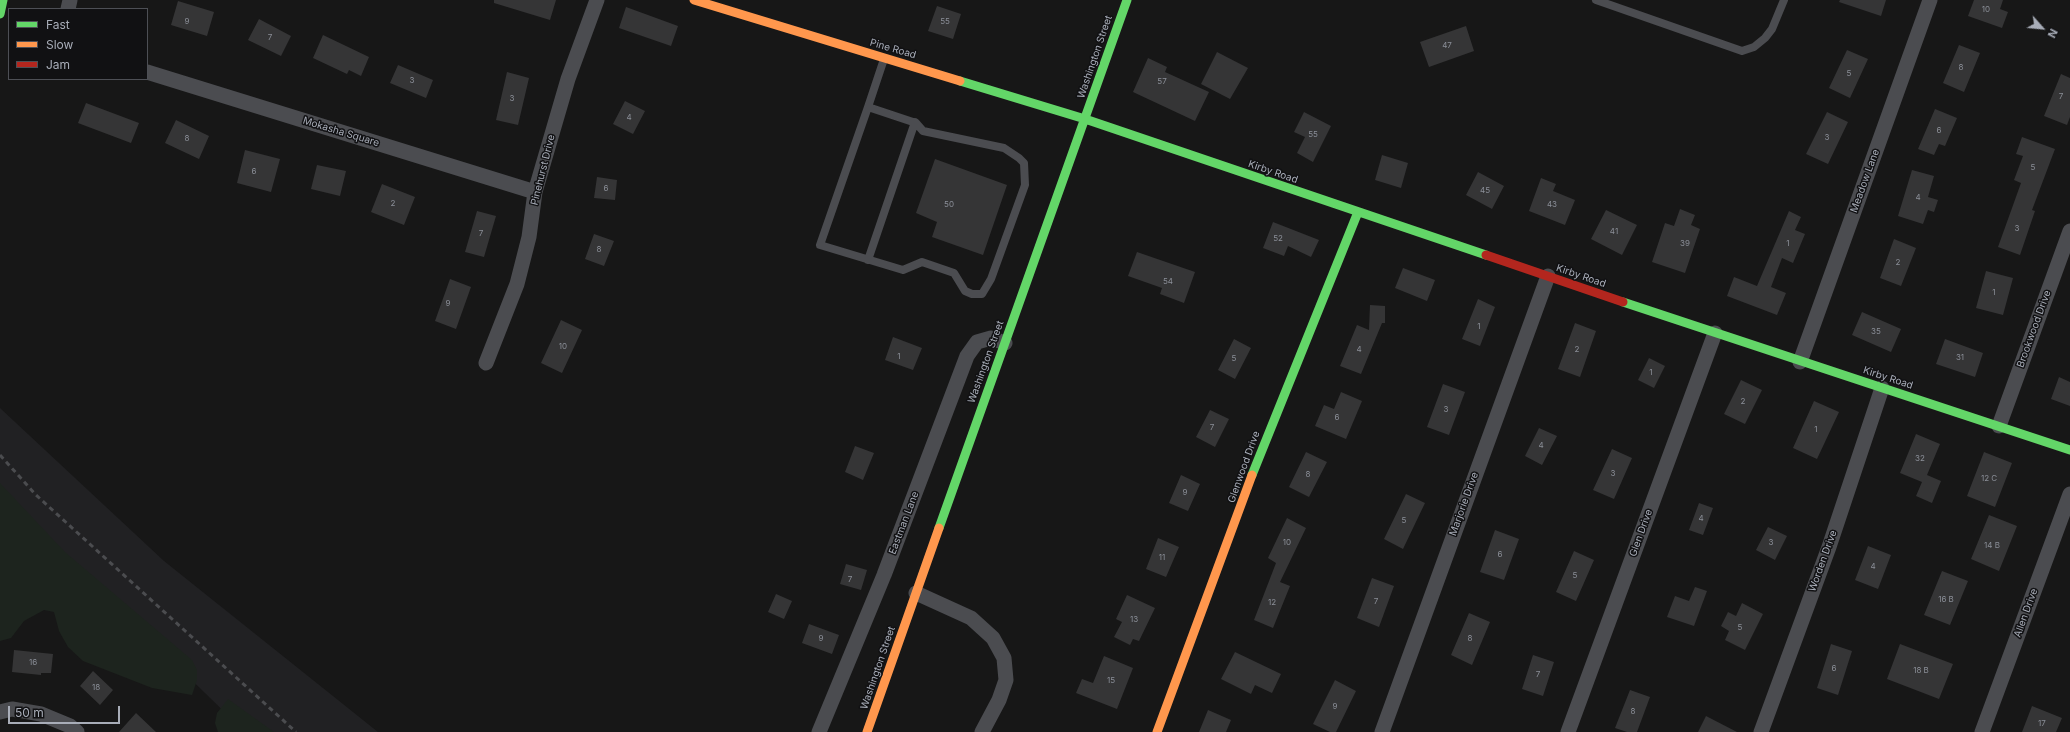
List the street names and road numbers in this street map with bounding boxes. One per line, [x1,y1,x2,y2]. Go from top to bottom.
street label: Washington Street [1075,14,1115,100]
street label: Pine Road [869,37,917,61]
street label: Mokasha Square [301,115,381,149]
street label: Pinehurst Drive [528,133,558,207]
street label: Meadow Lane [1848,148,1882,214]
street label: Kirby Road [1247,158,1299,186]
street label: Kirby Road [1555,262,1607,290]
street label: Brookwood Drive [2014,289,2054,369]
street label: Washington Street [966,319,1006,405]
street label: Kirby Road [1862,364,1914,392]
street label: Glenwood Drive [1225,430,1263,504]
street label: Marjorie Drive [1447,471,1481,537]
street label: Eastman Lane [887,490,921,556]
street label: Glen Drive [1627,508,1655,558]
street label: Worden Drive [1806,529,1840,593]
street label: Allen Drive [2012,587,2040,639]
street label: Washington Street [858,625,898,711]

